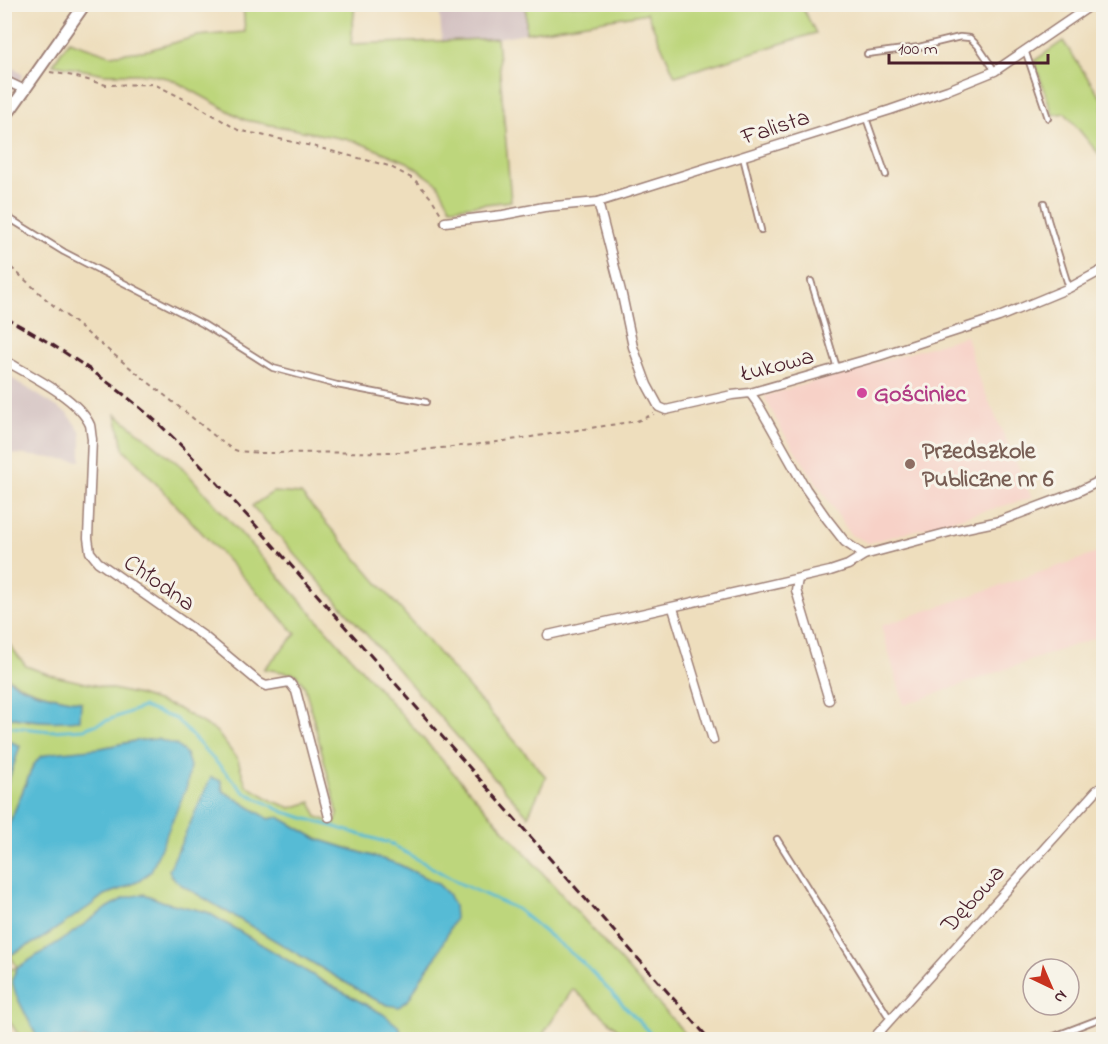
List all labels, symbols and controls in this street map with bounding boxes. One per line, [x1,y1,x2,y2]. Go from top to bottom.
scale bar [889,27,1048,65]
text: 100 m [898,37,938,63]
street label: Falista [736,101,815,156]
street label: Łukowa [736,340,818,393]
place label: Gościniec [874,378,968,413]
marker: Gościniec [855,386,869,400]
place label: Przedszkole Publiczne nr 6 [922,435,1054,498]
marker: Przedszkole Publiczne nr 6 [903,457,917,471]
street label: Chłodna [115,547,202,622]
street label: Dębowa [933,857,1014,943]
north arrow [1021,957,1081,1017]
text: N [1048,984,1072,1009]

